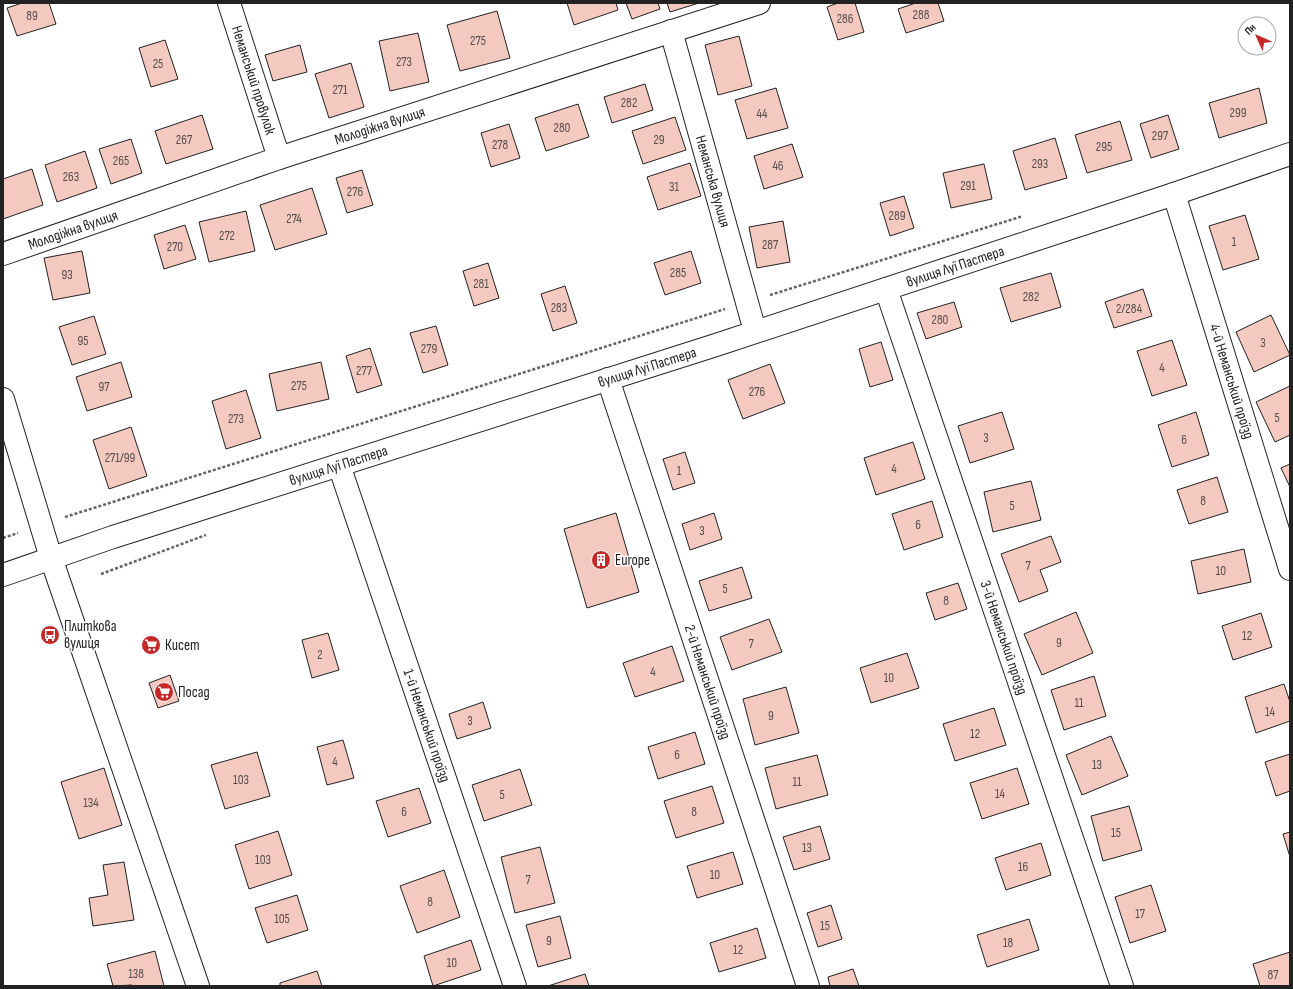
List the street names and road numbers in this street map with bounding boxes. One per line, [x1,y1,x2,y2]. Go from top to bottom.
street label: Неманський провулок [227,23,280,137]
street label: Молодіжна вулиця [332,102,427,149]
street label: Неманська вулиця [691,133,735,229]
street label: Молодіжна вулиця [25,205,120,254]
street label: вулиця Луї Пастера [904,241,1007,291]
street label: 4-й Неманський проїзд [1205,321,1259,441]
street label: вулиця Луї Пастера [596,342,699,391]
street label: вулиця Луї Пастера [287,441,390,490]
street label: 3-й Неманський проїзд [976,578,1032,697]
street label: 2-й Неманський проїзд [680,622,736,742]
street label: 1-й Неманський проїзд [399,666,455,785]

